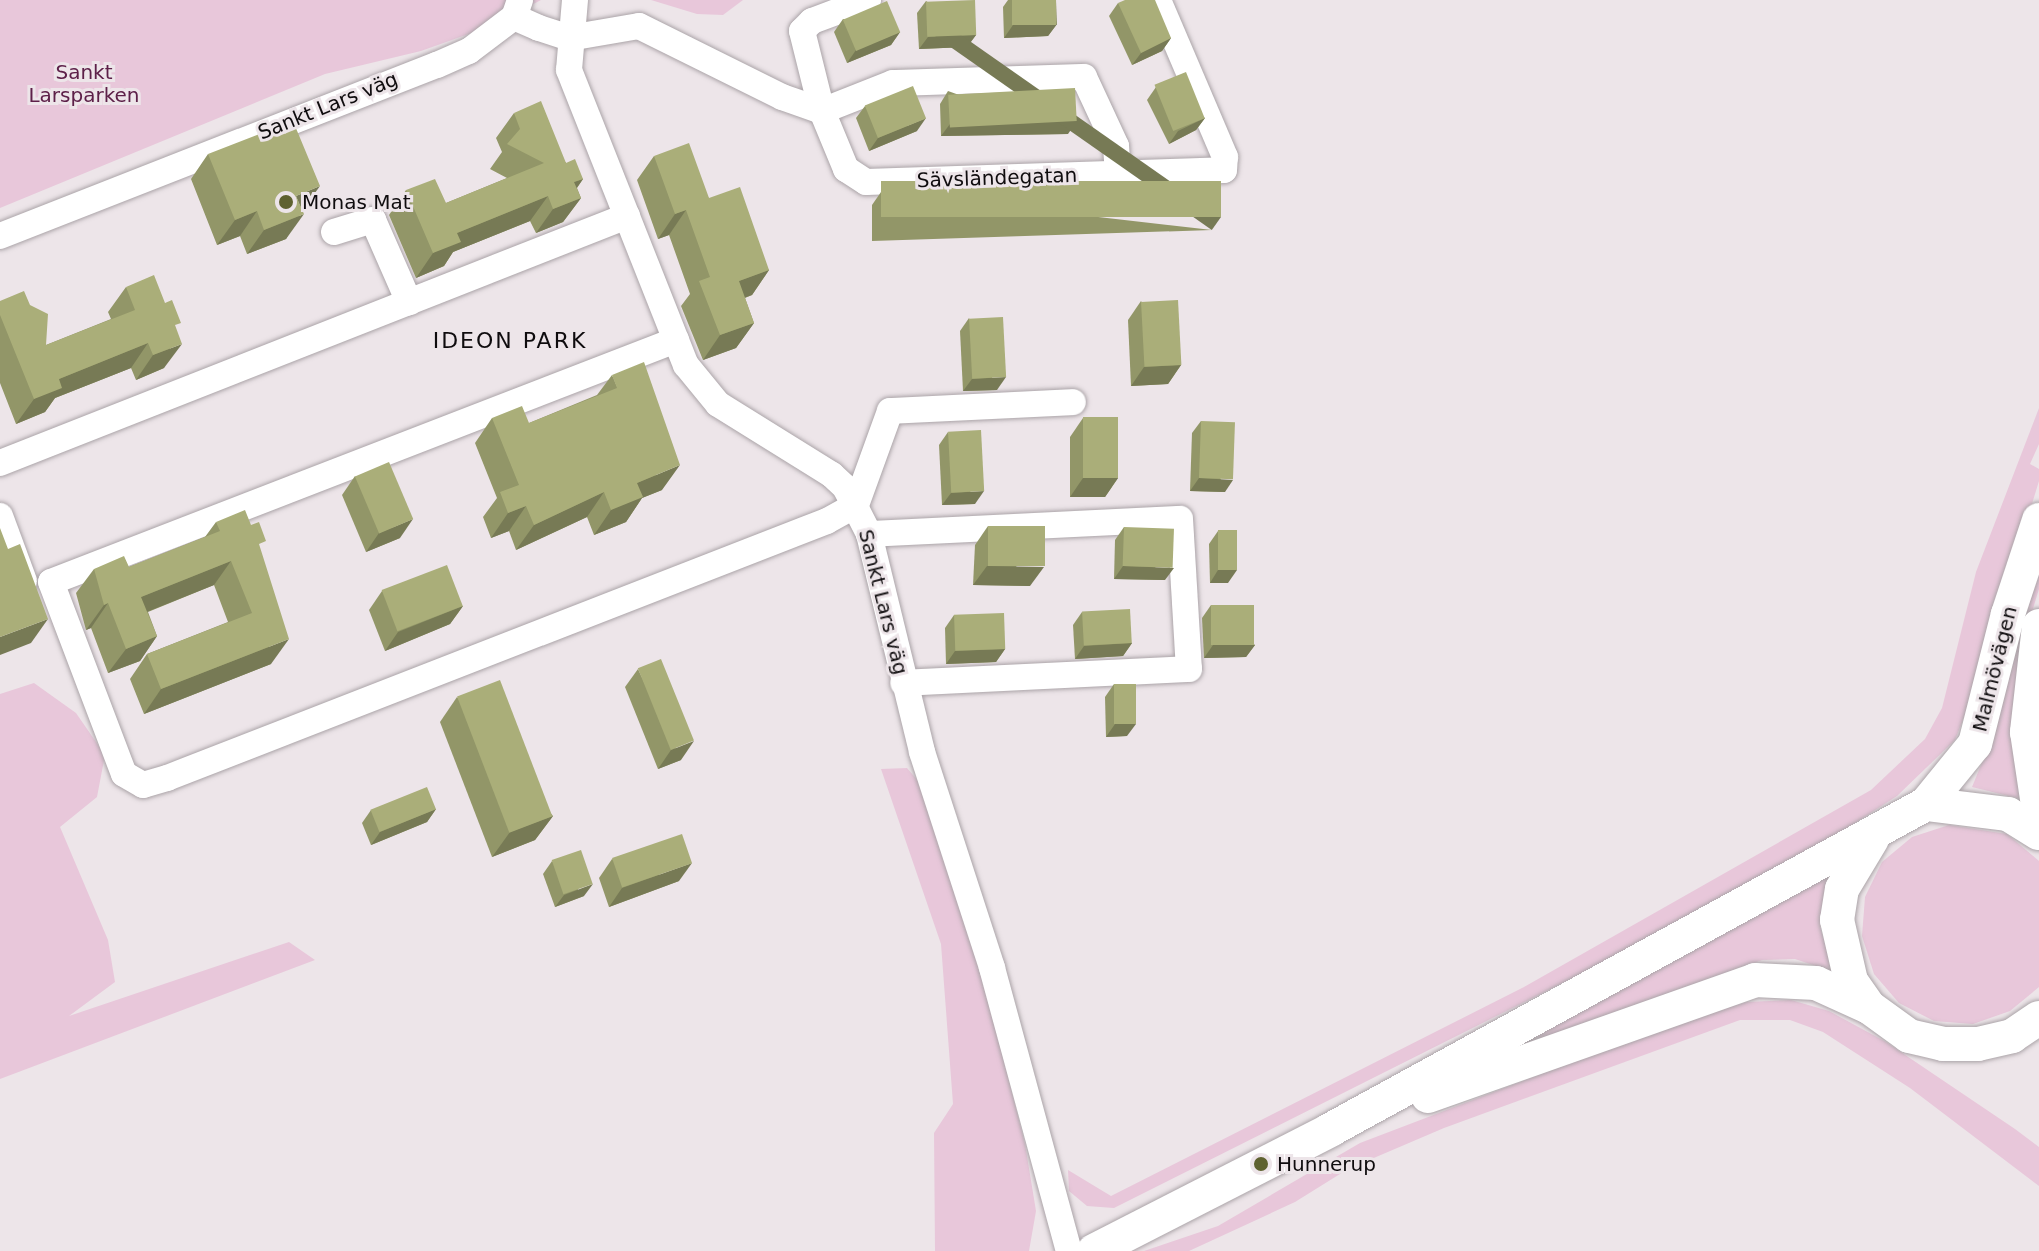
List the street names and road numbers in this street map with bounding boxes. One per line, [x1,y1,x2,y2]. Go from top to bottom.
street label: Sankt Lars väg [255,67,401,145]
street label: Sävsländegatan [916,163,1078,193]
street label: Sankt Lars väg [853,527,913,677]
street label: Malmövägen [1968,604,2022,734]

